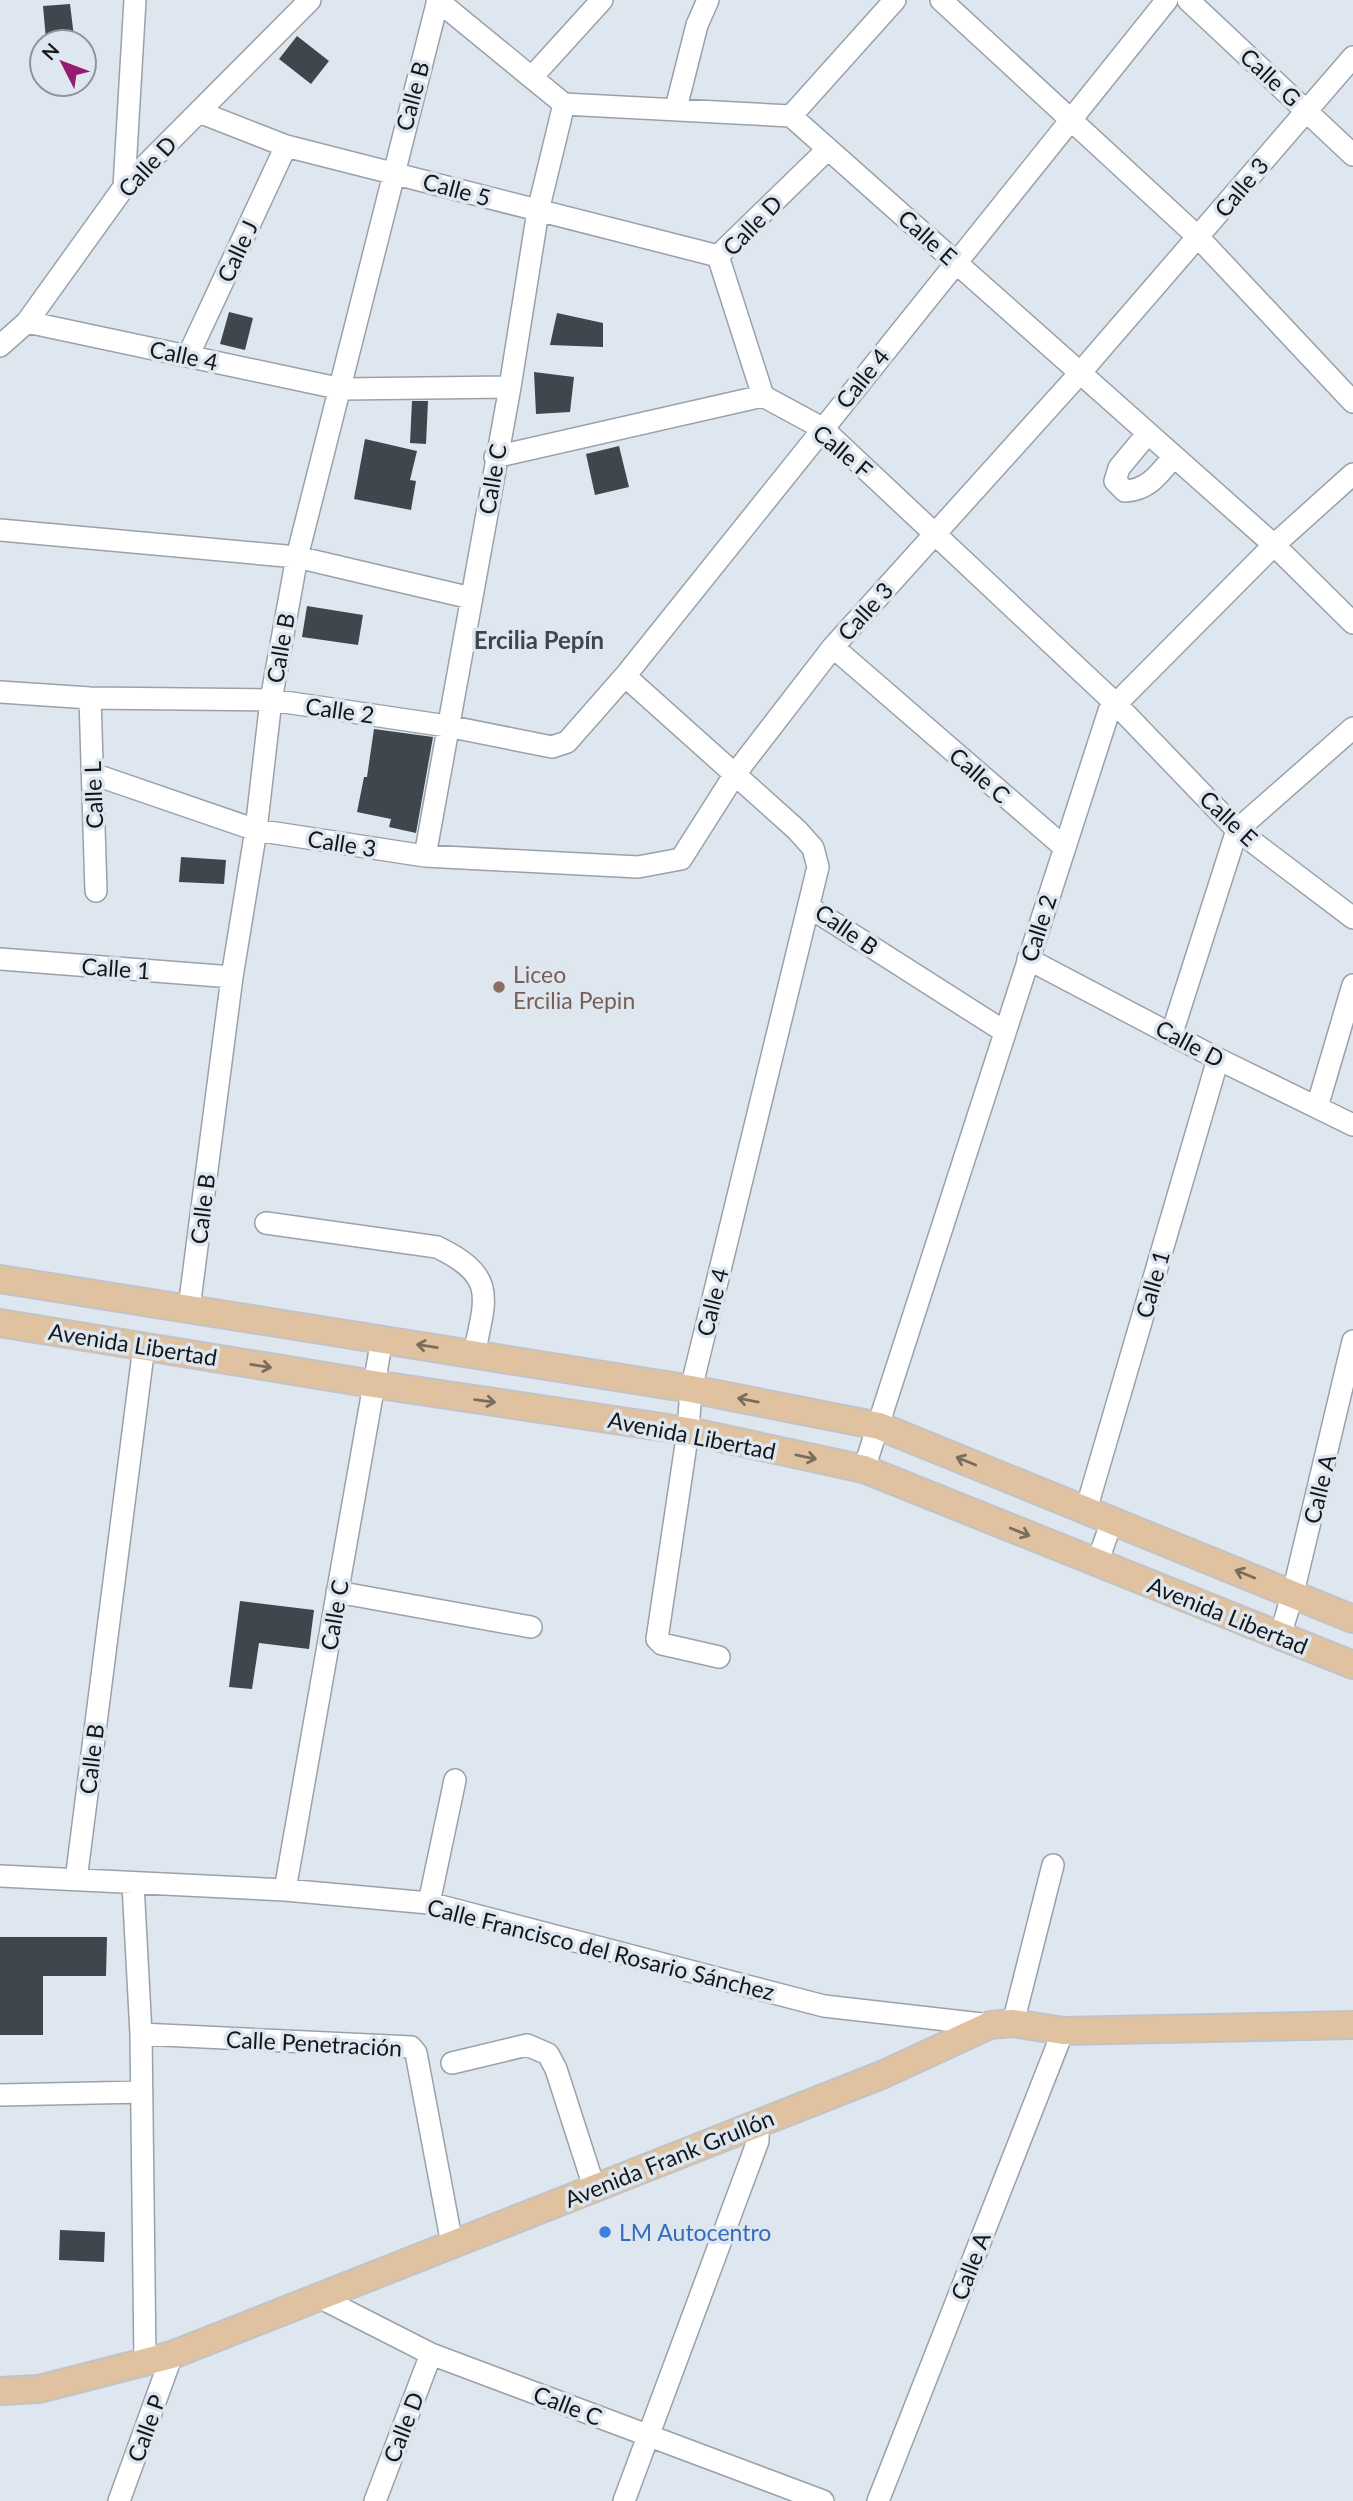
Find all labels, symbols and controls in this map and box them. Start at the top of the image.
north arrow [28,28,98,98]
text: N [37,38,63,64]
street label: Calle G [1235,42,1307,112]
street label: Calle B [389,58,435,134]
street label: Calle D [112,130,182,202]
street label: Calle 3 [1208,152,1274,222]
street label: Calle 5 [420,167,494,211]
street label: Calle D [717,189,787,261]
street label: Calle E [893,204,963,270]
street label: Calle J [211,216,263,286]
street label: Calle 4 [147,334,221,376]
street label: Calle 4 [829,342,895,414]
street label: Calle F [808,418,878,484]
street label: Calle C [472,442,512,516]
street label: Calle 3 [832,576,898,646]
street label: Calle B [260,611,300,685]
district label: Ercilia Pepín [474,625,604,654]
street label: Calle 2 [304,691,376,729]
street label: Calle C [944,741,1016,809]
street label: Calle L [78,761,108,829]
street label: Calle E [1194,784,1264,852]
street label: Calle 3 [306,824,378,862]
street label: Calle 2 [1014,891,1062,965]
street label: Calle B [810,897,884,961]
street label: Calle 1 [81,952,151,984]
place label: Liceo Ercilia Pepin [513,960,635,1014]
marker: Liceo Ercilia Pepin [491,979,507,995]
street label: Calle D [1151,1013,1229,1073]
street label: Calle B [184,1172,220,1246]
street label: Calle 1 [1129,1247,1175,1321]
street label: Calle 4 [690,1265,734,1339]
street label: Avenida Libertad [47,1317,219,1371]
one-way arrow [416,1339,439,1352]
one-way arrow [249,1360,272,1373]
one-way arrow [737,1393,760,1407]
one-way arrow [474,1395,496,1408]
street label: Avenida Libertad [606,1405,778,1465]
one-way arrow [794,1450,817,1464]
street label: Calle A [1297,1451,1341,1527]
one-way arrow [955,1454,977,1467]
one-way arrow [1009,1526,1030,1539]
one-way arrow [1234,1566,1256,1579]
street label: Avenida Libertad [1144,1570,1312,1660]
street label: Calle C [314,1578,354,1652]
street label: Calle B [73,1722,109,1796]
street label: Calle Francisco del Rosario Sánchez [425,1892,777,2006]
street label: Calle Penetración [225,2024,403,2062]
street label: Avenida Frank Grullón [560,2103,778,2213]
place label: LM Autocentro [619,2218,771,2246]
marker: LM Autocentro [597,2224,613,2240]
street label: Calle A [944,2228,996,2304]
street label: Calle C [530,2379,606,2431]
street label: Calle D [377,2388,429,2466]
street label: Calle P [121,2390,171,2465]

